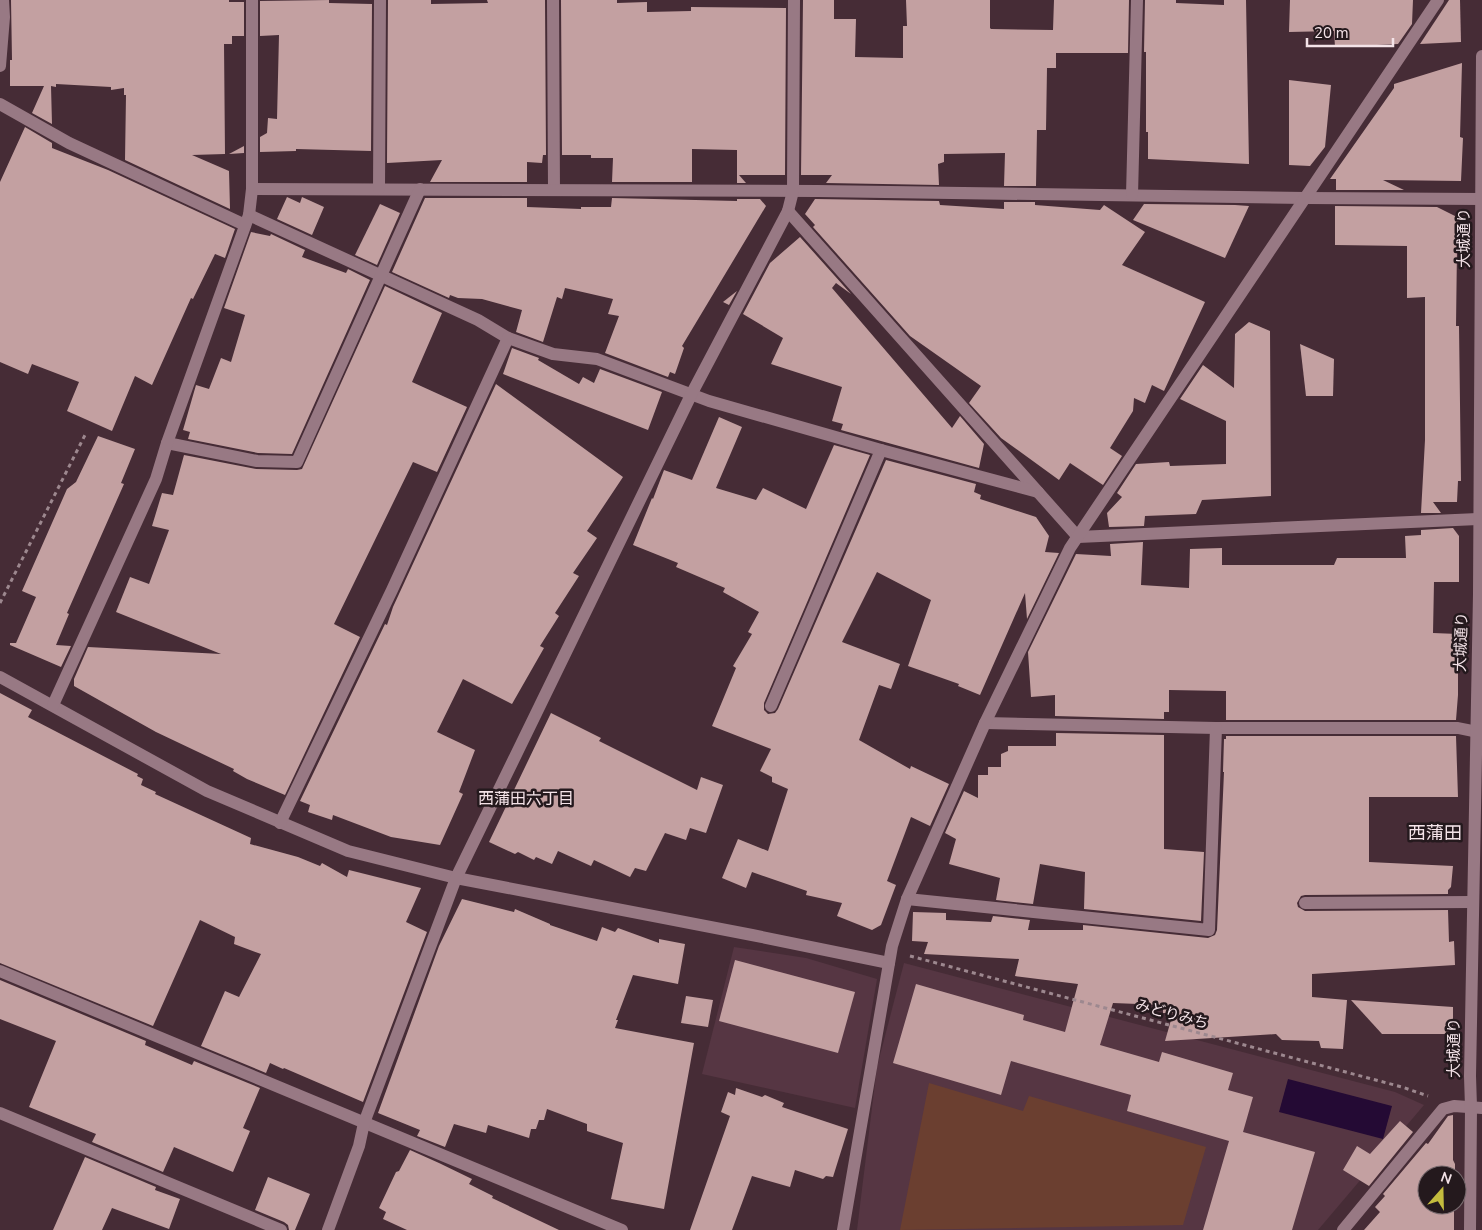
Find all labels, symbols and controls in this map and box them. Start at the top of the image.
scale bar [1307,15,1393,47]
text: 20 m [1314,23,1349,43]
street label: 大城通り [1454,208,1474,268]
street label: 大城通り [1450,612,1472,672]
district label: 西蒲田六丁目 [478,788,574,810]
district label: 西蒲田 [1408,821,1462,845]
street label: みどりみち [1133,995,1211,1033]
street label: 大城通り [1444,1018,1464,1078]
north arrow [1417,1165,1467,1215]
text: N [1438,1168,1454,1189]

